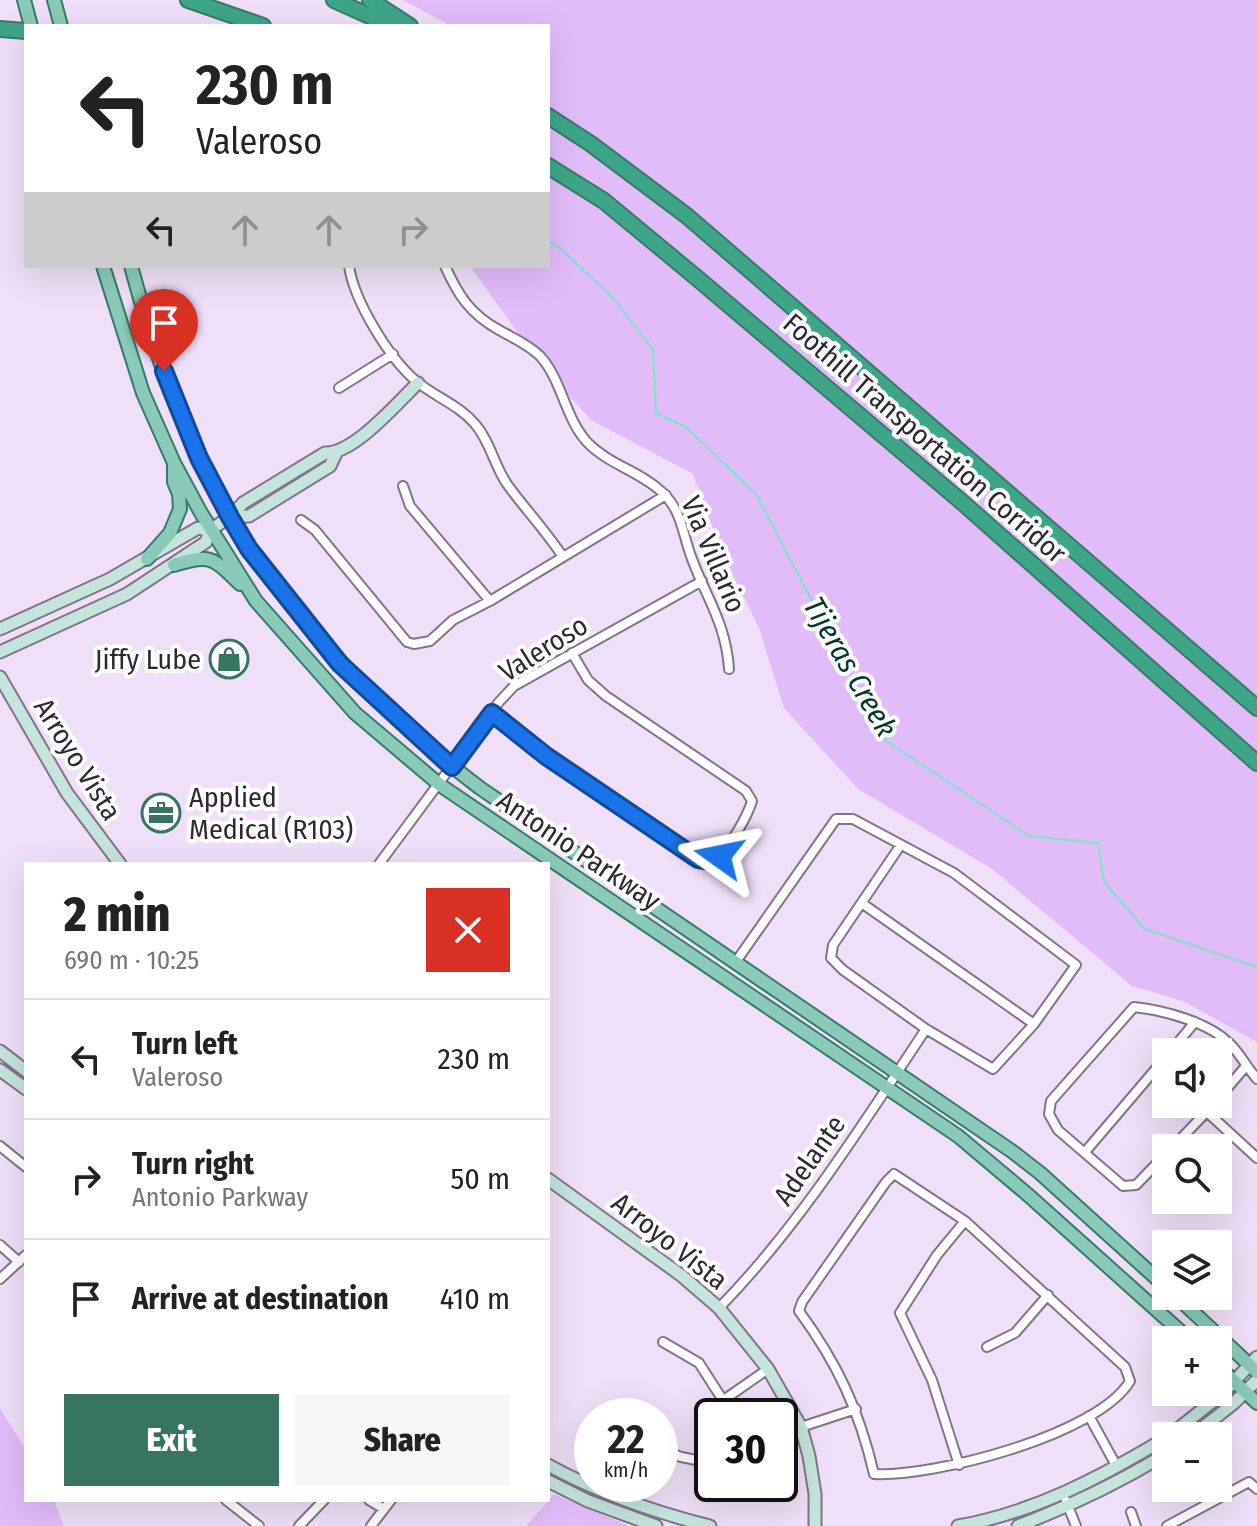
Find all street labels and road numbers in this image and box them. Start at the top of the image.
street label: Foothill Transportation Corridor [777,307,1073,570]
street label: Via Villario [674,491,753,617]
street label: Valeroso [493,608,594,688]
street label: Arroyo Vista [27,692,128,826]
street label: Antonio Parkway [491,784,667,917]
street label: Adelante [767,1109,852,1211]
street label: Arroyo Vista [605,1186,734,1297]

